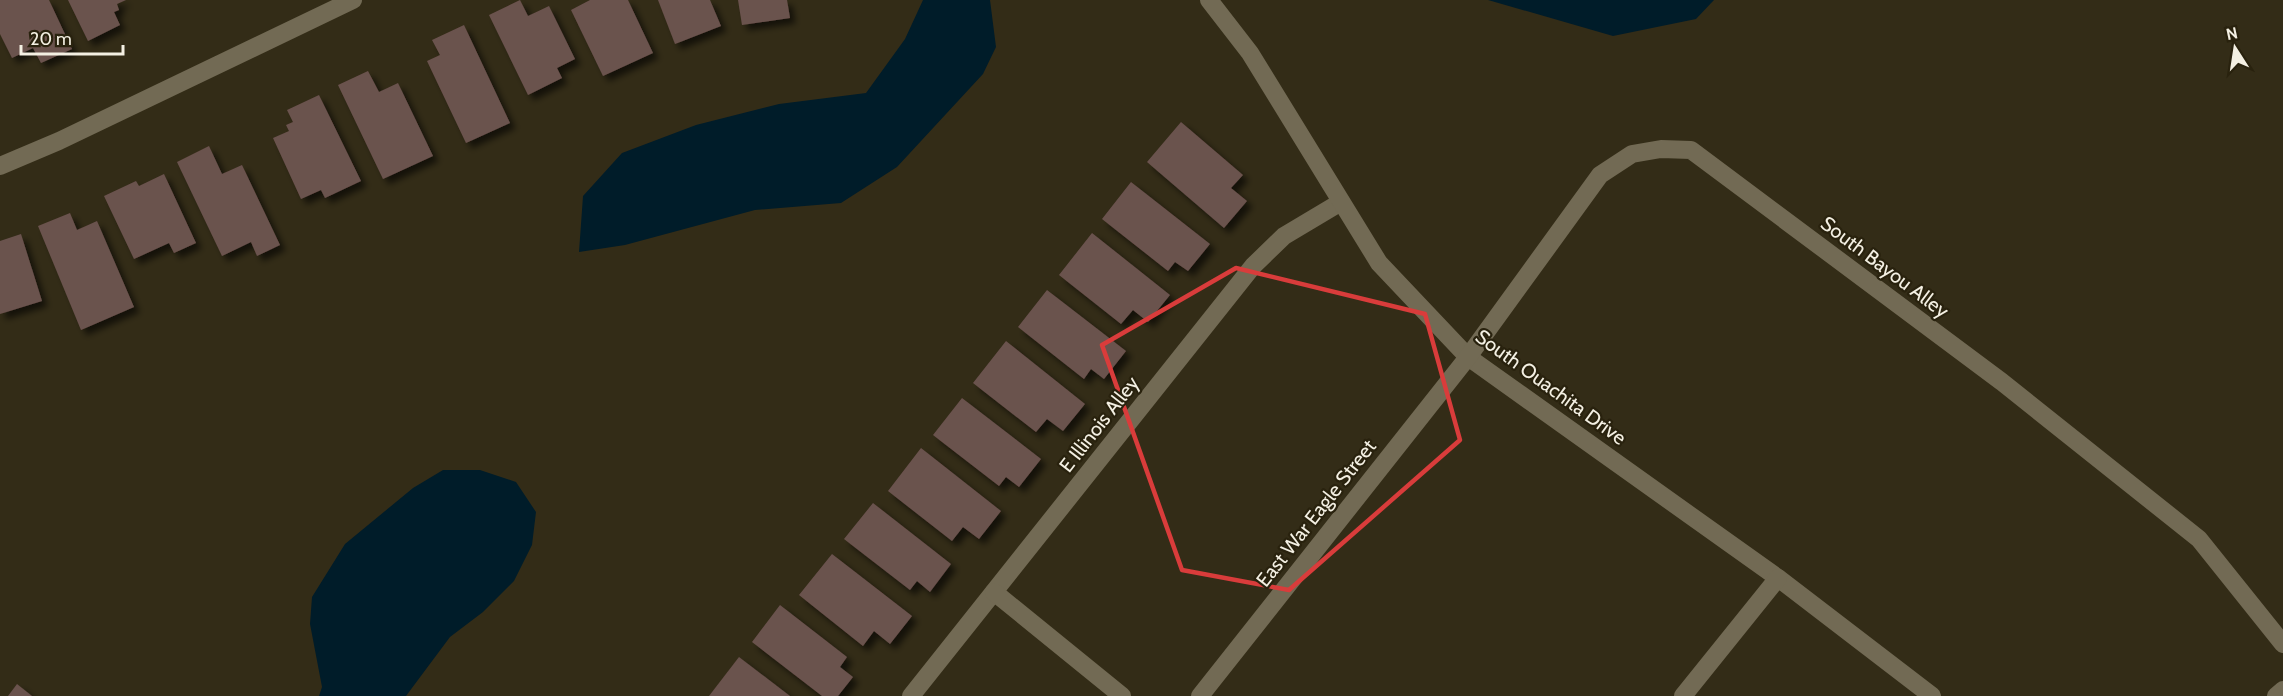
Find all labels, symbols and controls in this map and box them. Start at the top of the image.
scale bar [21,18,123,56]
north arrow [2205,18,2265,78]
text: N [2224,23,2239,44]
text: 20 m [30,28,72,50]
street label: South Bayou Alley [1816,211,1954,323]
street label: South Ouachita Drive [1471,324,1631,450]
street label: E Illinois Alley [1054,371,1144,477]
street label: East War Eagle Street [1251,434,1381,591]

